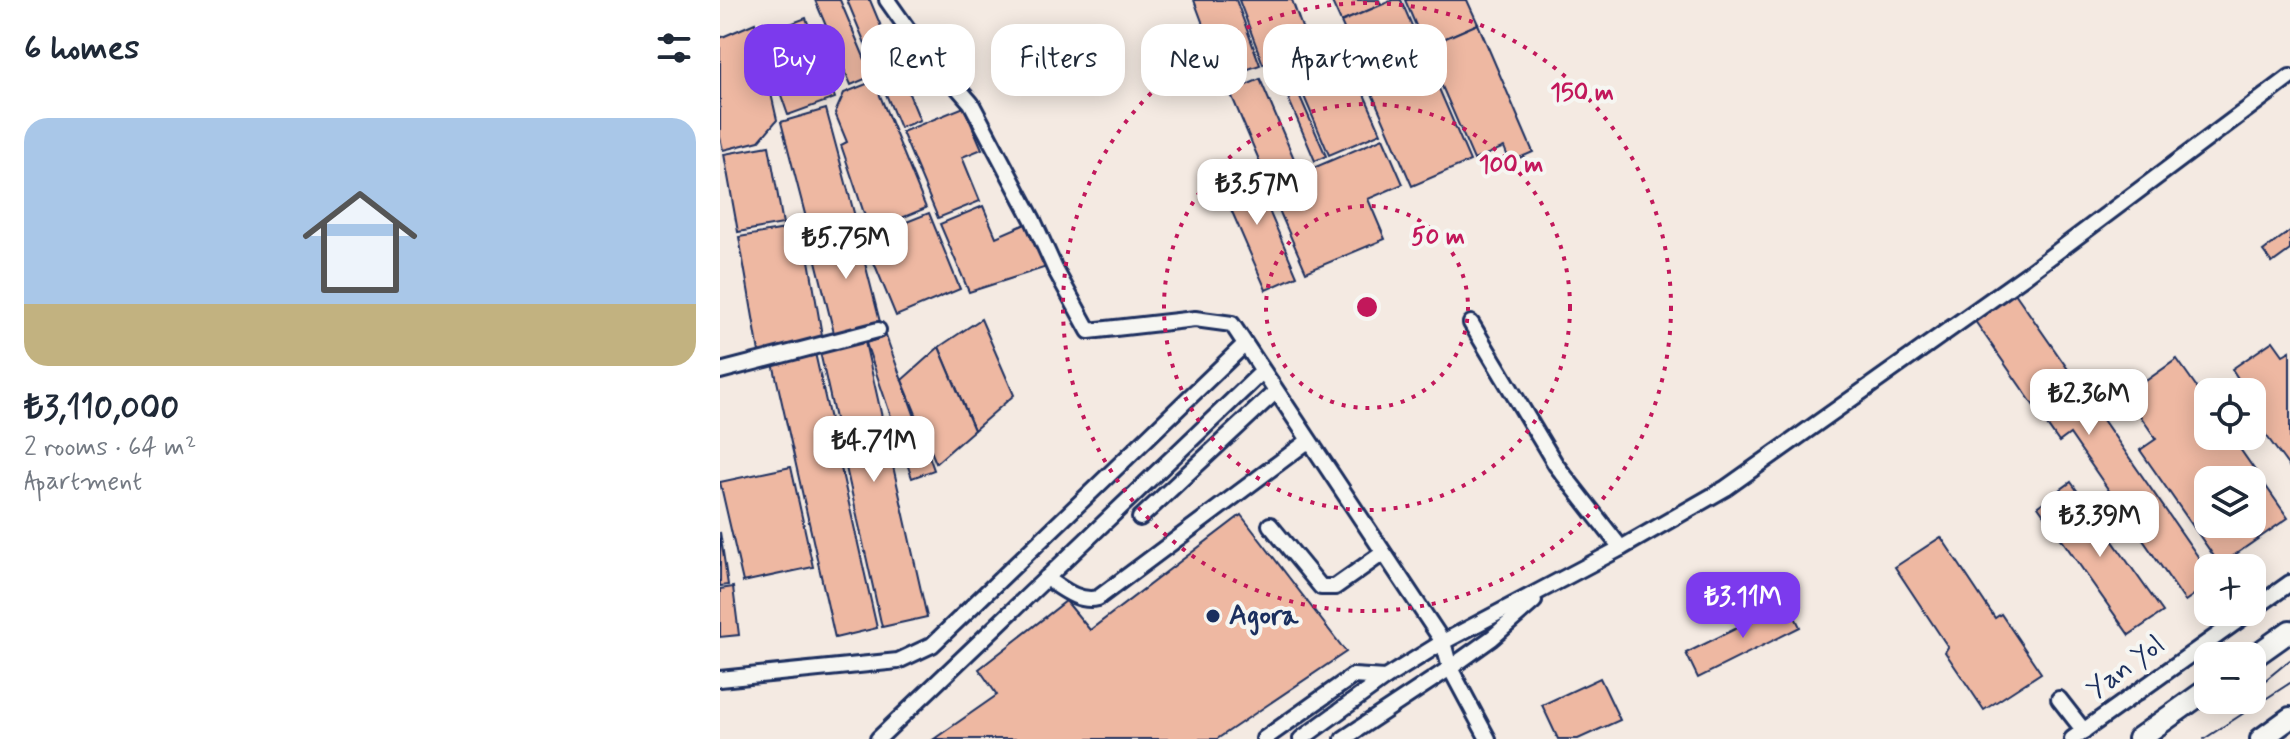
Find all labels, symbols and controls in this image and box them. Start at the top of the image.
chip: Buy [744,24,845,96]
chip: Rent [861,24,975,96]
chip: Filters [991,24,1125,96]
chip: New [1141,24,1247,96]
chip: Apartment [1263,24,1447,96]
text: 6 homes [24,26,139,71]
icon: filters [652,26,696,70]
text: 150 m [1550,78,1614,109]
text: 100 m [1479,150,1543,181]
pin: ₺3.57M [1192,159,1322,227]
text: ₺3.57M [1215,168,1299,202]
icon: home [288,170,432,314]
pin: ₺5.75M [781,213,911,281]
text: ₺5.75M [802,222,890,256]
text: 50 m [1411,222,1465,253]
centre of rings [1353,293,1381,321]
pin: ₺2.36M [2024,369,2154,437]
text: ₺2.36M [2048,378,2130,412]
map controls [2194,378,2266,714]
button: locate [2194,378,2266,450]
text: ₺3,110,000 [24,386,179,431]
pin: ₺4.71M [809,416,939,484]
text: ₺4.71M [831,425,917,459]
text: 2 rooms · 64 m² [24,431,196,465]
text: Apartment [24,465,142,499]
button: layers [2194,466,2266,538]
pin: ₺3.39M [2035,491,2165,559]
text: ₺3.39M [2059,500,2141,534]
button: + [2194,554,2266,626]
pin: ₺3.11M [1678,572,1808,640]
text: ₺3.11M [1704,581,1782,615]
place label: Agora [1229,598,1300,636]
marker: Agora [1204,607,1222,625]
street label: Yan Yol [2080,627,2172,709]
button: − [2194,642,2266,714]

